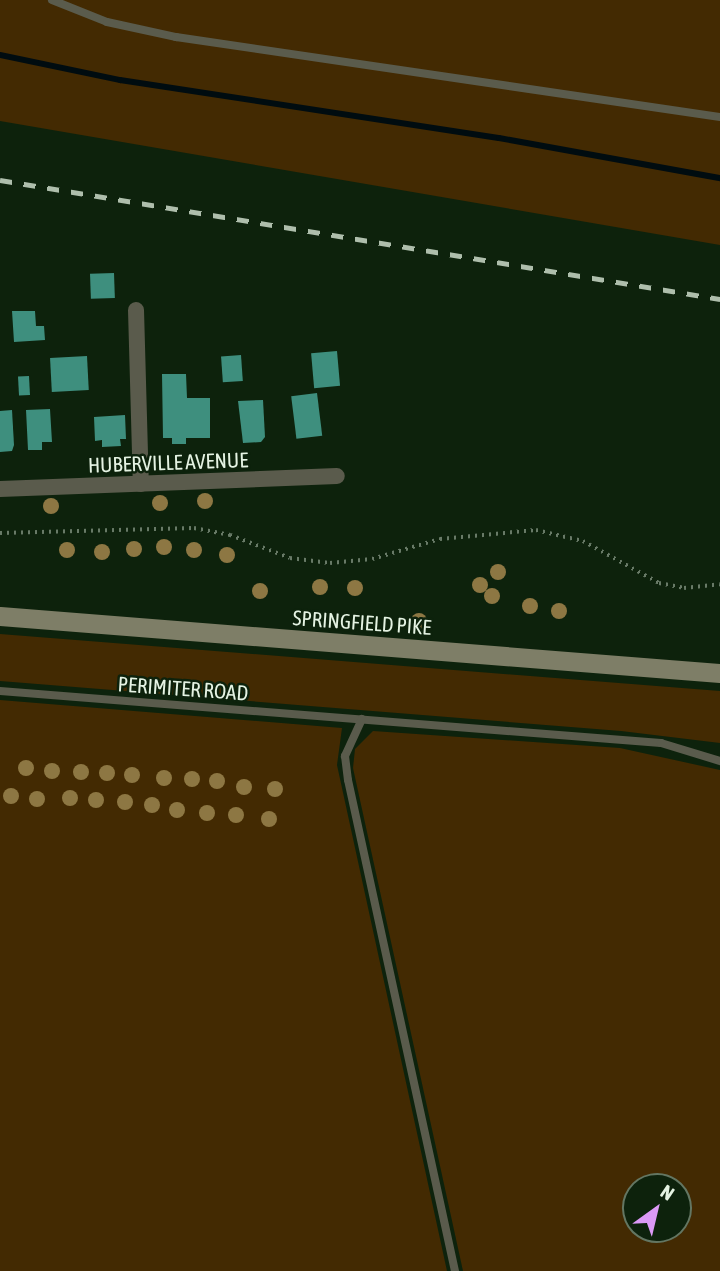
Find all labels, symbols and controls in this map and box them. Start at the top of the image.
street label: HUBERVILLE AVENUE [87,447,249,477]
street label: SPRINGFIELD PIKE [292,605,432,639]
street label: PERIMITER ROAD [117,671,249,705]
north arrow [622,1173,692,1243]
text: N [657,1180,678,1205]

